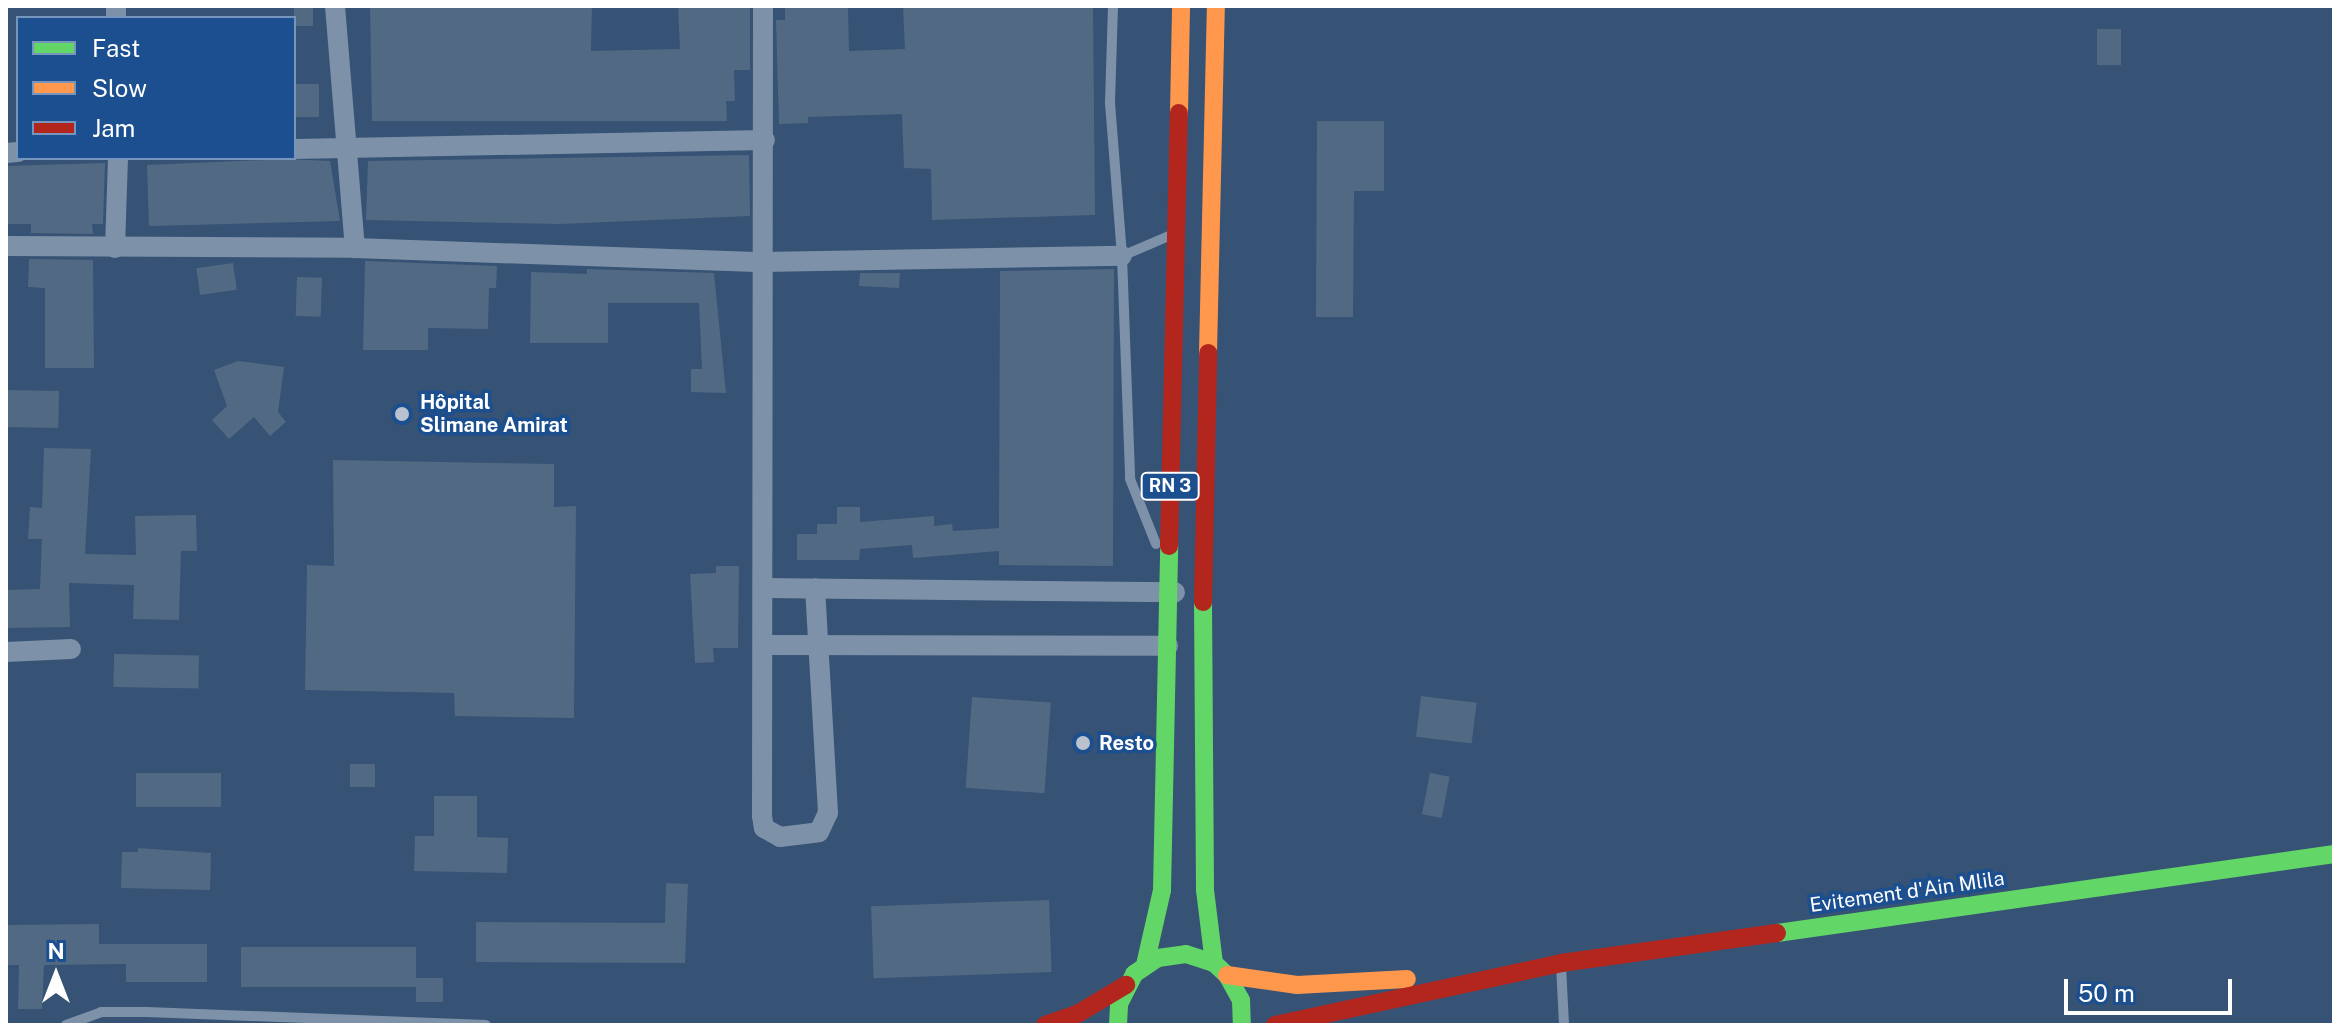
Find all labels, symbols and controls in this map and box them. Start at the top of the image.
legend [16,16,296,160]
text: Fast [92,34,140,62]
text: Slow [92,74,147,102]
text: Jam [92,114,135,142]
place label: Hôpital Slimane Amirat [420,390,568,437]
marker: Hôpital Slimane Amirat [391,403,413,425]
road number: RN 3 [1140,472,1200,500]
place label: Resto [1099,731,1154,755]
marker: Resto [1074,734,1092,752]
street label: Evitement d'Ain Mlila [1808,866,2006,918]
north arrow [16,935,96,1015]
text: N [47,938,65,964]
scale bar [2068,963,2236,1013]
text: 50 m [2078,979,2135,1007]

